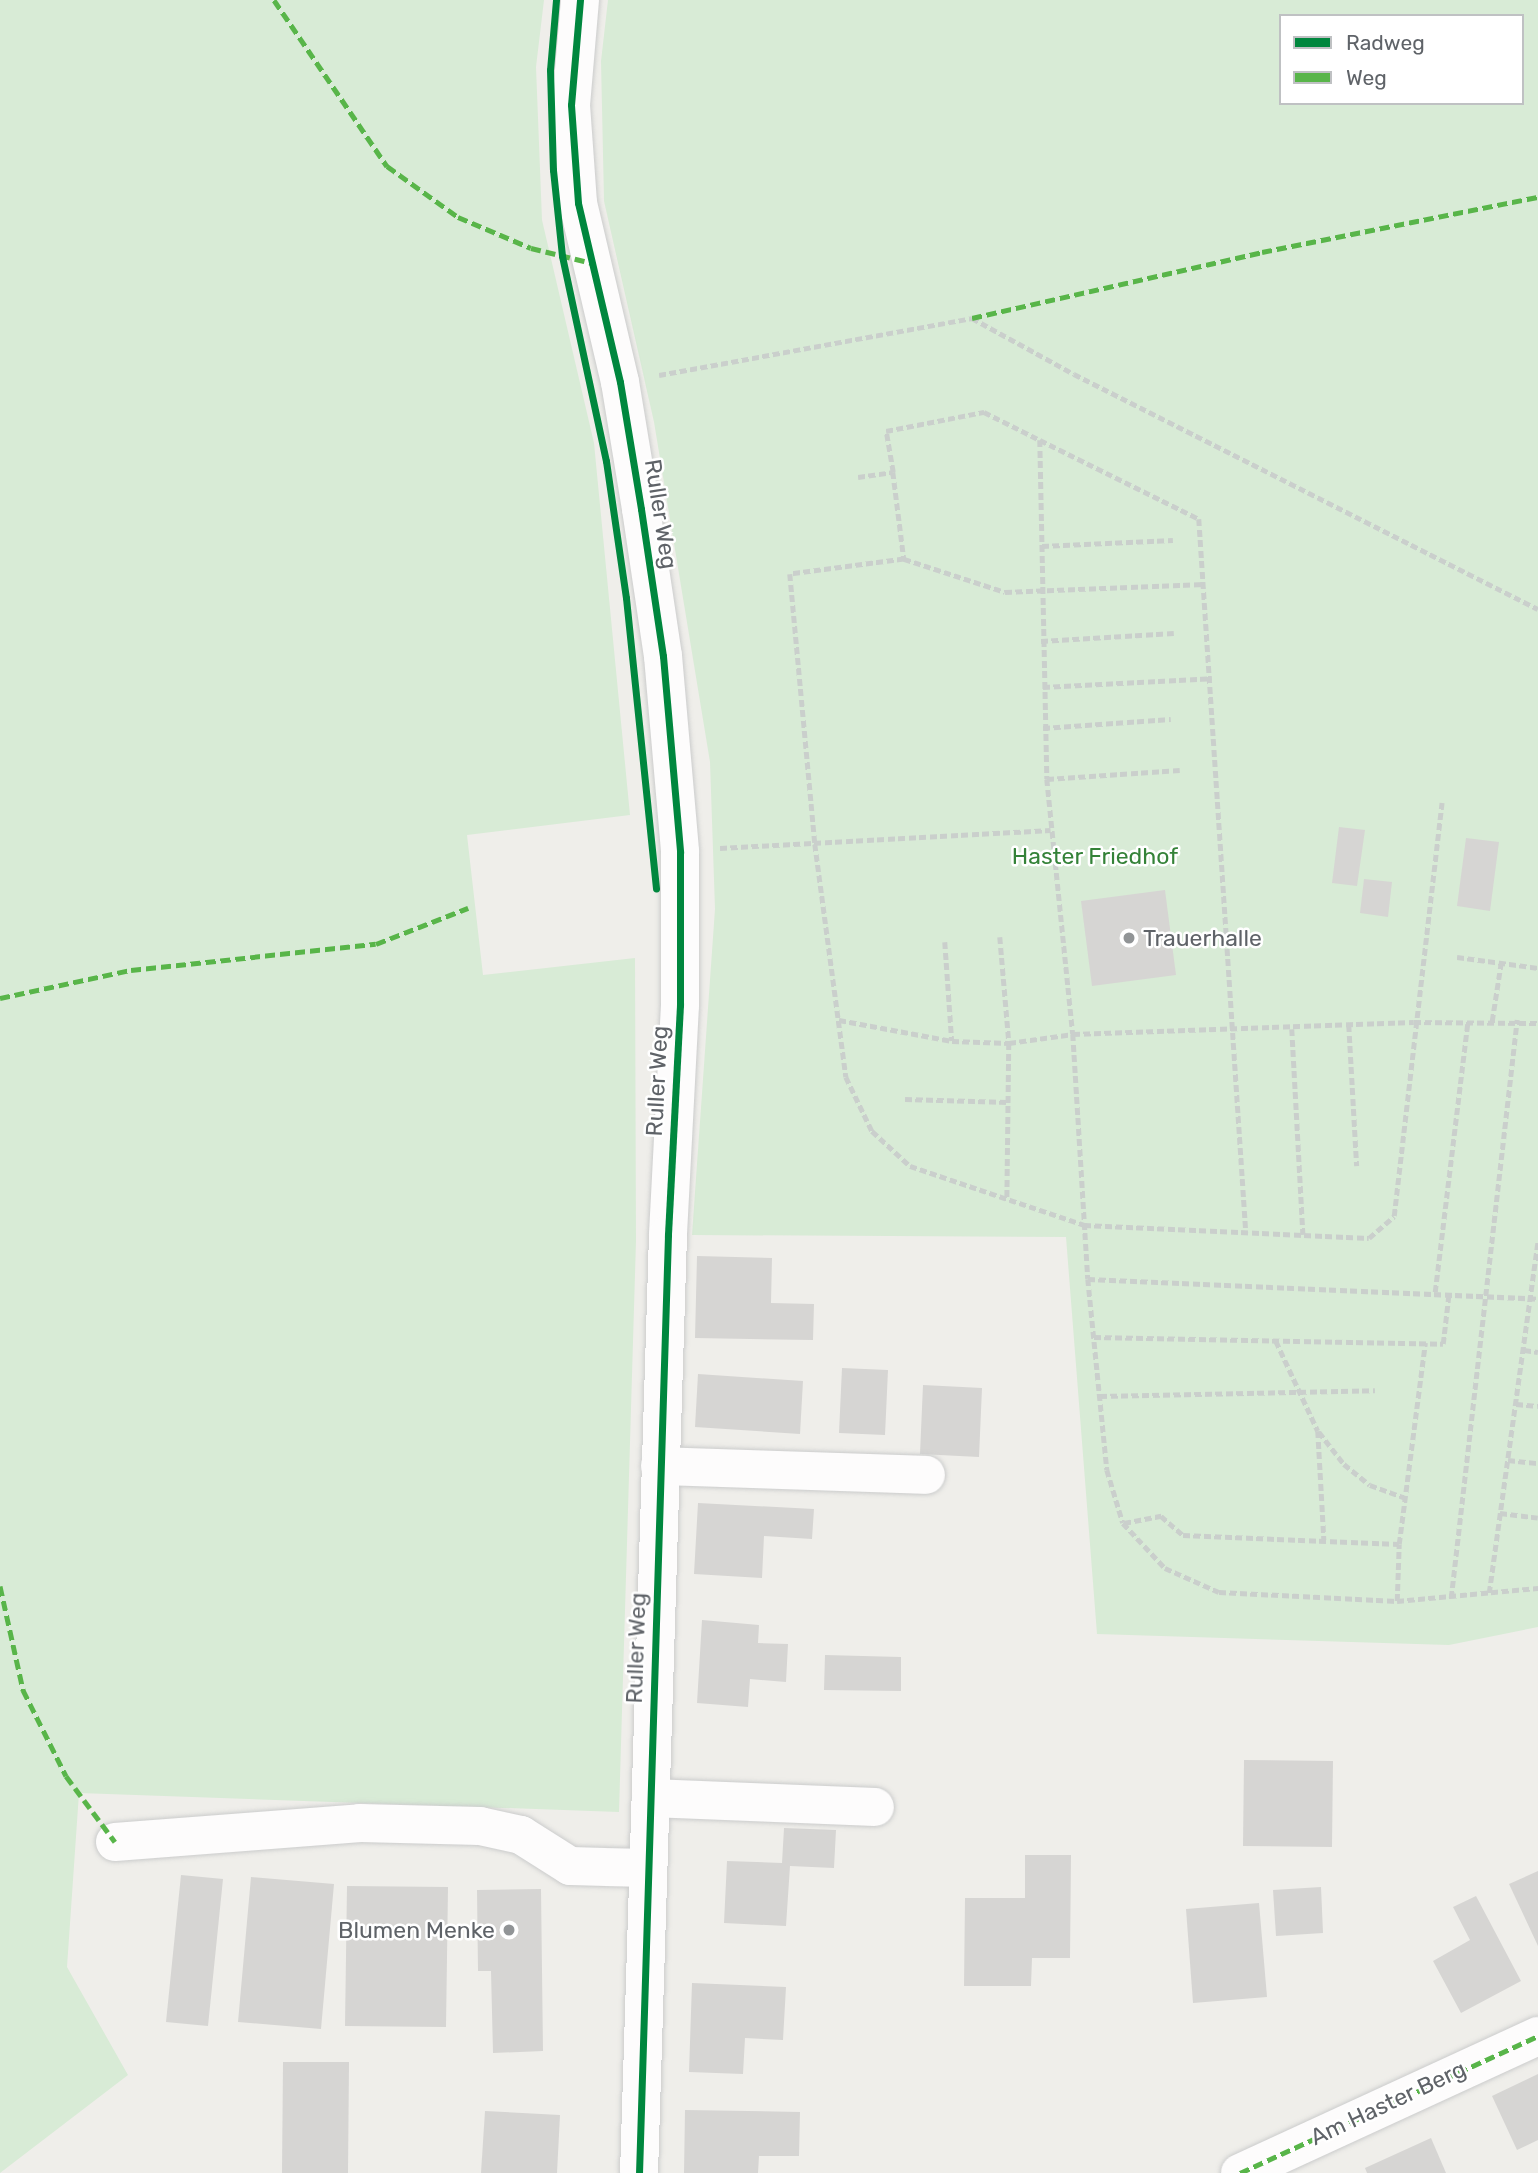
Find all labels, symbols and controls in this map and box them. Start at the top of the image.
legend [1279,14,1524,105]
text: Radweg [1346,30,1425,55]
text: Weg [1346,65,1387,90]
street label: Ruller Weg [639,457,683,571]
park label: Haster Friedhof [1012,842,1178,870]
place label: Trauerhalle [1143,924,1262,952]
marker: Trauerhalle [1121,930,1137,946]
street label: Ruller Weg [640,1024,674,1138]
street label: Ruller Weg [620,1592,652,1704]
place label: Blumen Menke [338,1916,495,1944]
marker: Blumen Menke [501,1922,517,1938]
street label: Am Haster Berg [1306,2055,1470,2151]

